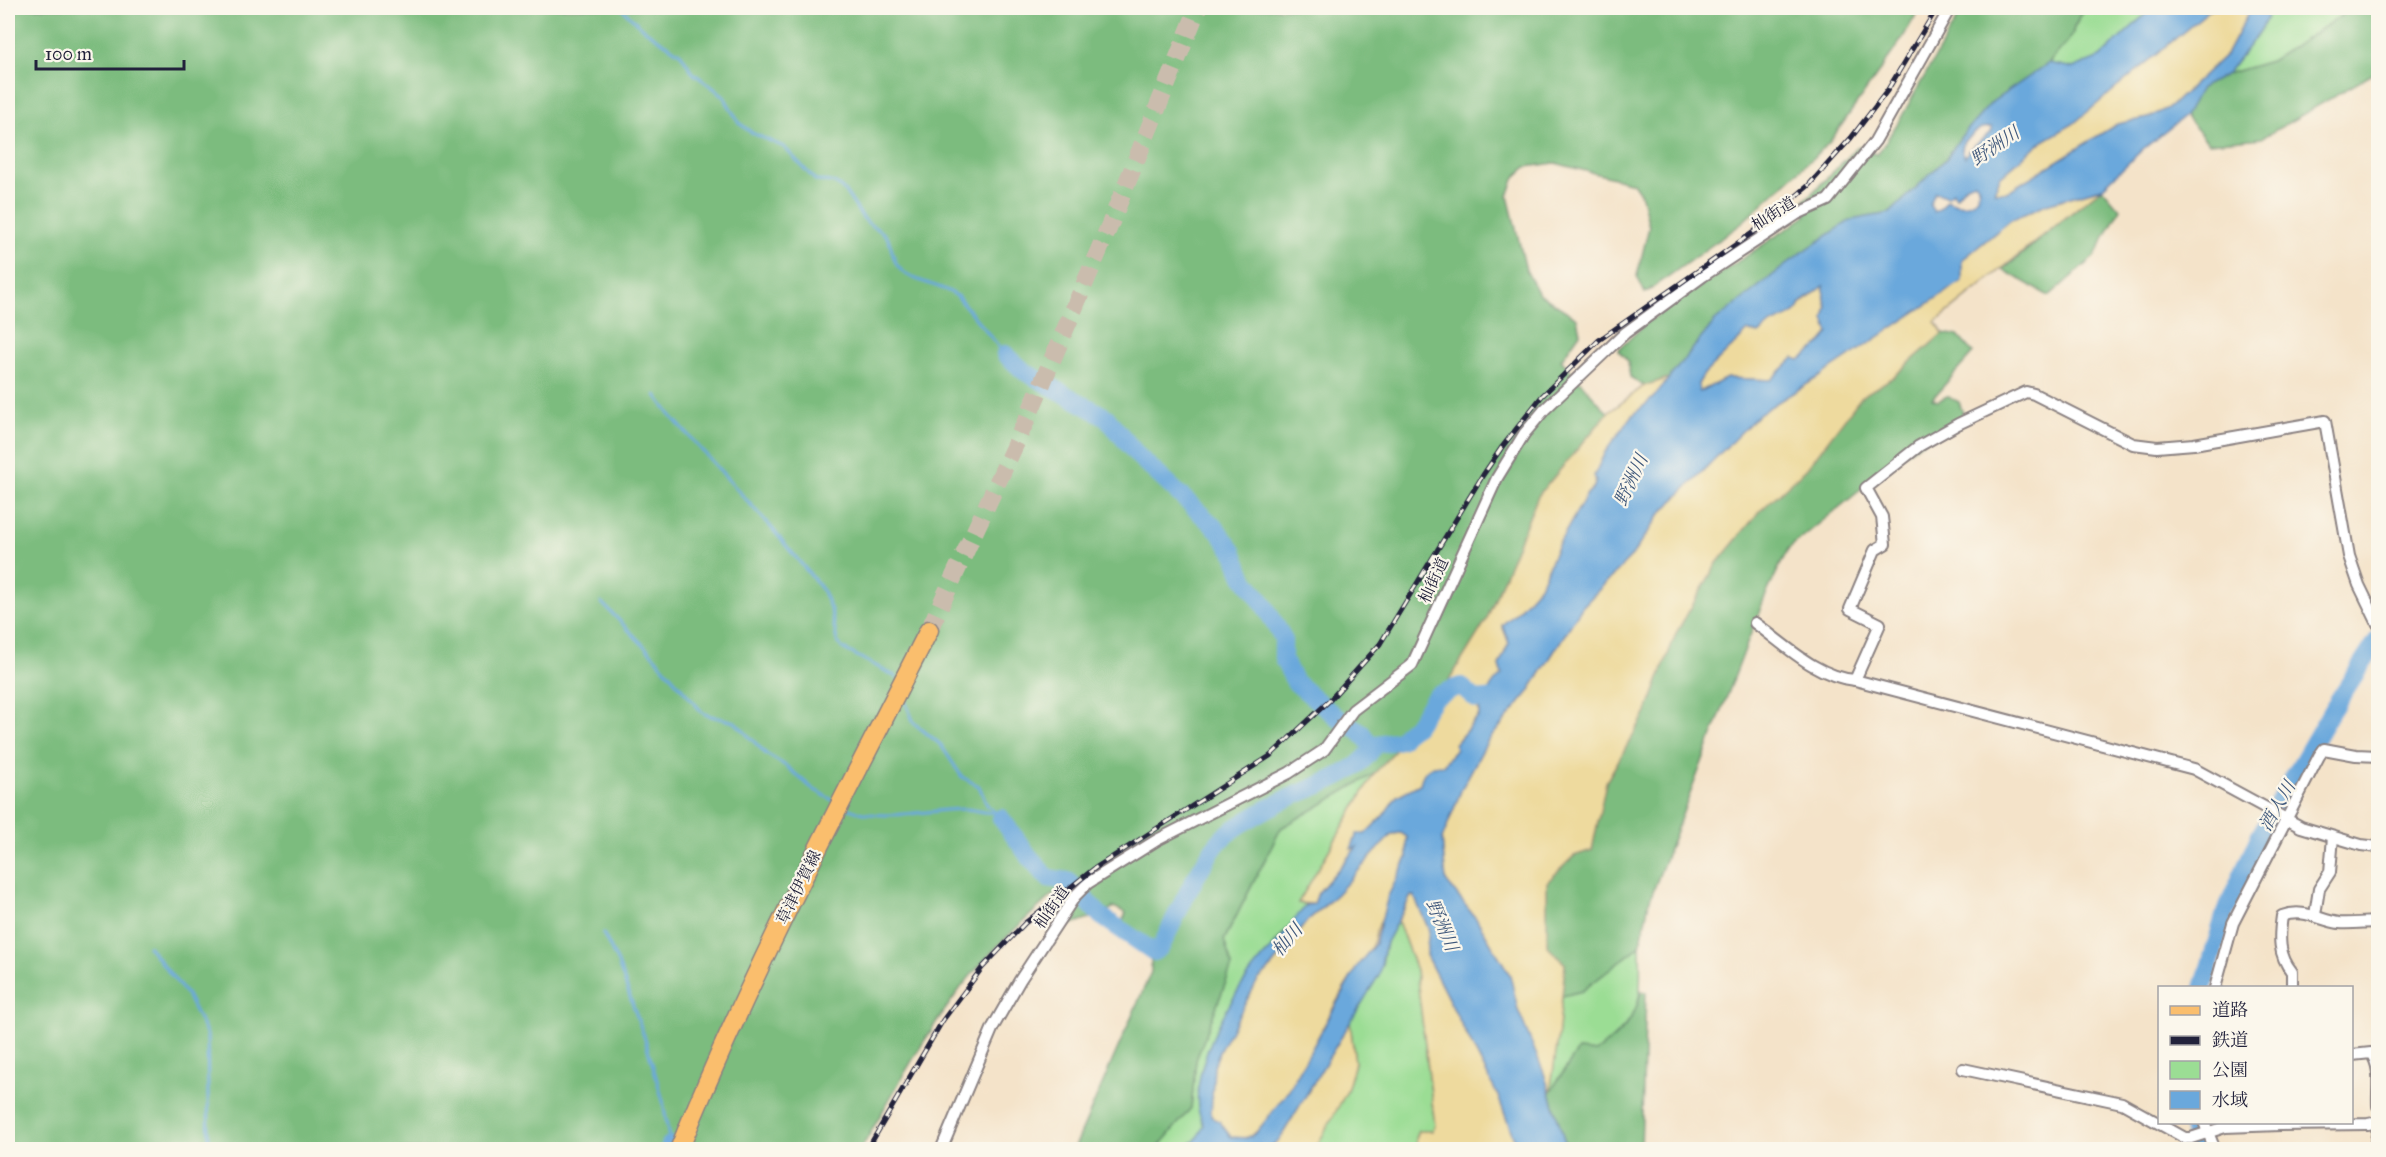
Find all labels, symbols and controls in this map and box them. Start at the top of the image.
scale bar [36,33,184,71]
text: 100 m [45,43,92,65]
water label: 野洲川 [1966,121,2025,170]
street label: 杣街道 [1748,193,1799,234]
water label: 野洲川 [1610,449,1653,509]
street label: 杣街道 [1415,554,1452,606]
water label: 酒人川 [2254,775,2301,835]
street label: 草津伊賀線 [772,847,825,927]
street label: 杣街道 [1030,882,1073,932]
water label: 野洲川 [1421,896,1463,956]
water label: 杣川 [1267,918,1308,961]
legend [2158,986,2353,1124]
text: 道路 [2212,999,2248,1021]
text: 鉄道 [2212,1029,2248,1051]
text: 公園 [2212,1059,2248,1081]
text: 水域 [2212,1089,2248,1111]

